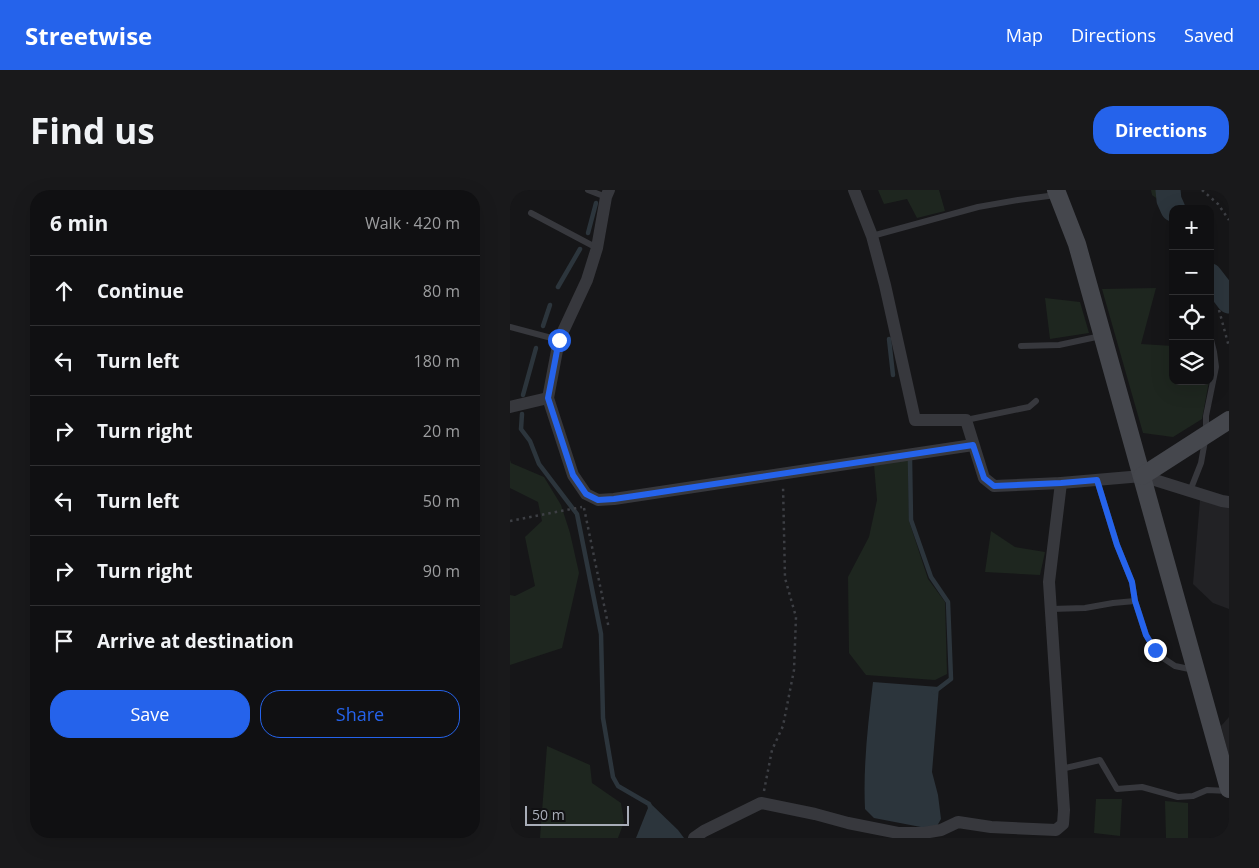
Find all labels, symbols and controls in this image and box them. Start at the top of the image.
text: Streetwise [25,19,152,52]
text: Map [1006,23,1043,47]
text: Directions [1071,23,1156,47]
text: Saved [1184,23,1234,47]
button: Directions [1093,106,1229,154]
text: Find us [30,107,155,154]
map controls [1169,205,1214,385]
button: + [1169,205,1214,250]
text: 6 min [50,209,108,237]
text: Walk · 420 m [365,212,460,234]
button: − [1169,250,1214,295]
icon: ahead [50,277,78,305]
text: Continue [97,278,184,304]
text: 80 m [423,280,460,302]
button: locate [1169,295,1214,340]
route start [548,329,571,352]
button: layers [1169,340,1214,385]
icon: left [50,347,78,375]
text: Turn left [97,348,179,374]
text: 180 m [414,350,460,372]
icon: right [50,417,78,445]
text: Turn right [97,418,192,444]
text: 20 m [423,420,460,442]
icon: left [50,487,78,515]
text: Turn left [97,488,179,514]
text: 50 m [423,490,460,512]
icon: right [50,557,78,585]
text: Turn right [97,558,192,584]
text: 90 m [423,560,460,582]
icon: arrive [50,627,78,655]
text: Arrive at destination [97,628,294,654]
route end [1144,639,1167,662]
button: Save [50,690,250,738]
button: Share [260,690,460,738]
scale bar [525,803,629,826]
text: 50 m [532,805,565,824]

